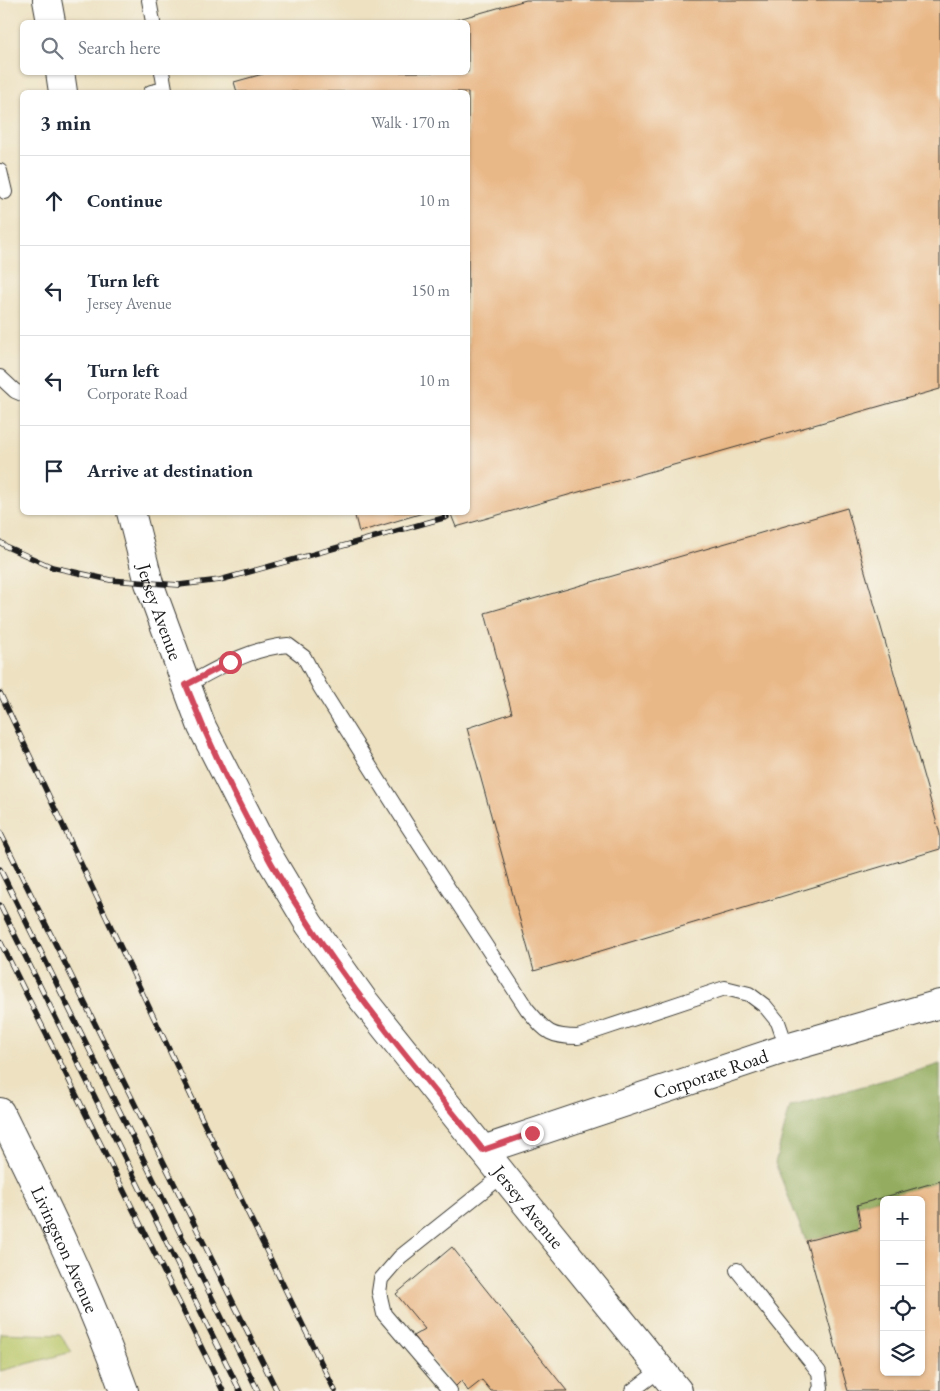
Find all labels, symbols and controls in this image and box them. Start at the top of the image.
search box [20,20,470,75]
icon: search [38,34,66,62]
text: Search here [78,35,160,60]
text: 3 min [40,109,91,136]
text: Walk · 170 m [371,112,450,133]
icon: ahead [40,187,68,215]
text: Continue [87,188,162,213]
text: 10 m [419,190,450,211]
text: Turn left [87,268,159,293]
icon: left [40,277,68,305]
text: 150 m [411,280,450,301]
text: Jersey Avenue [87,293,172,314]
text: Turn left [87,358,159,383]
icon: left [40,367,68,395]
text: 10 m [419,370,450,391]
text: Corporate Road [87,383,188,404]
icon: arrive [40,457,68,485]
text: Arrive at destination [87,458,253,483]
street label: Jersey Avenue [132,559,189,663]
route start [219,651,242,674]
street label: Corporate Road [650,1043,772,1105]
route end [521,1122,544,1145]
street label: Jersey Avenue [486,1158,570,1254]
street label: Livingston Avenue [25,1182,105,1317]
map controls [880,1196,925,1376]
button: + [880,1196,925,1241]
button: − [880,1241,925,1286]
button: locate [880,1286,925,1331]
button: layers [880,1331,925,1376]

